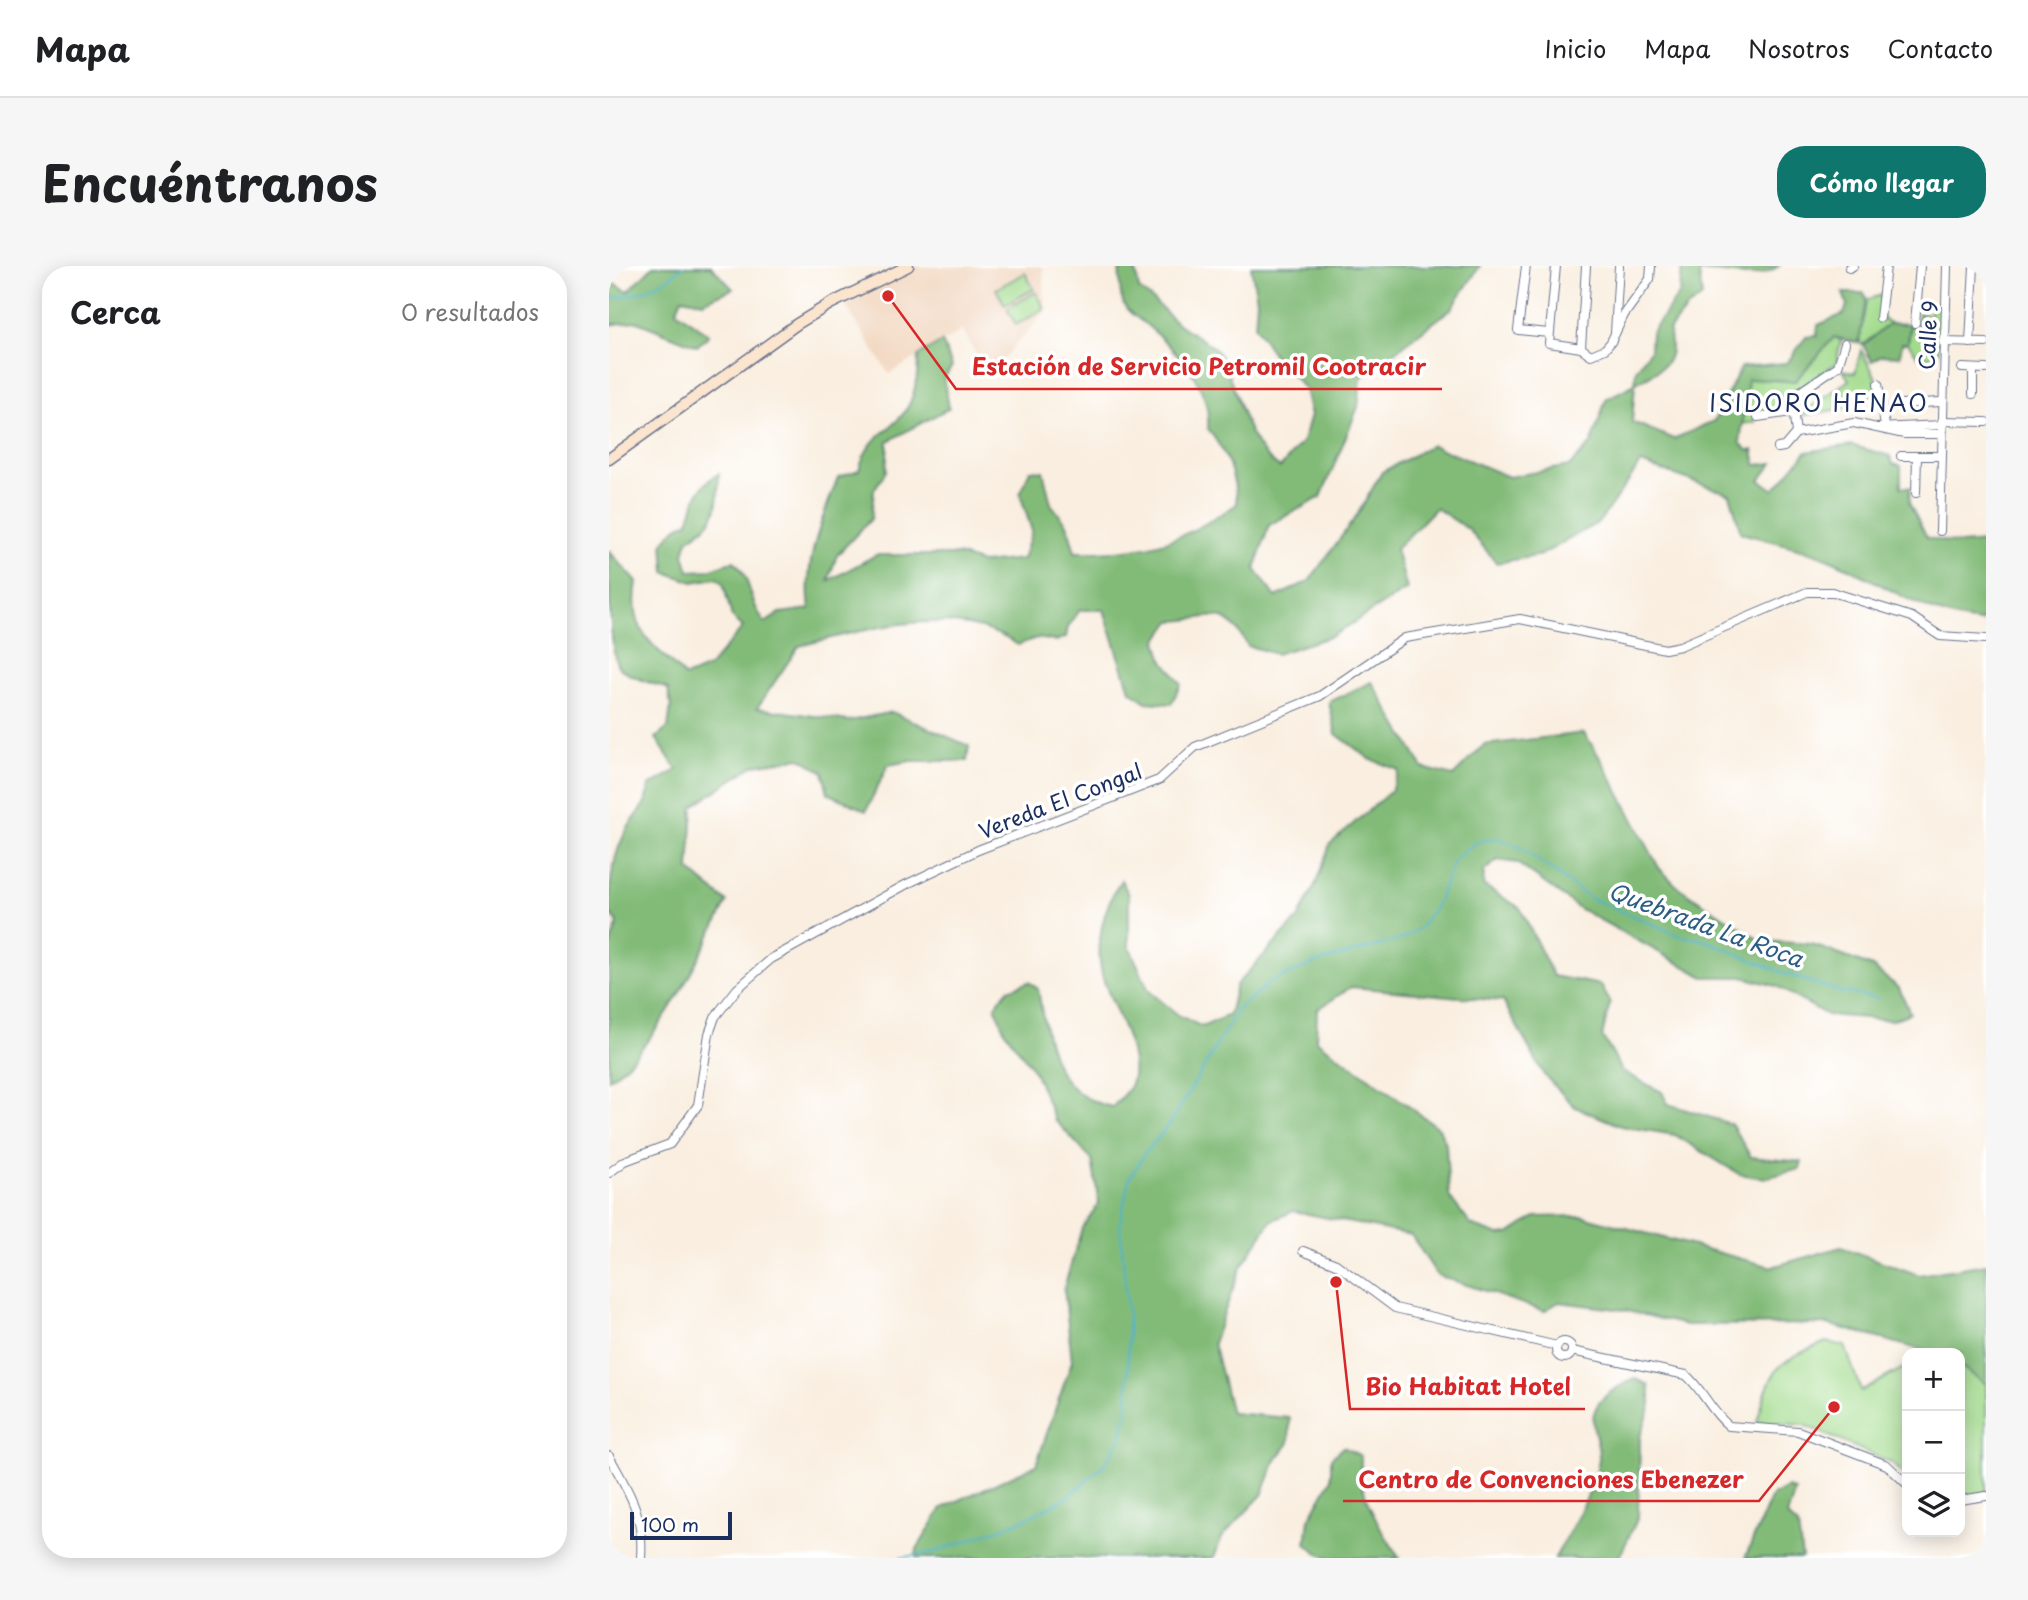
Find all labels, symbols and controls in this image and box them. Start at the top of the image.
text: Mapa [35,23,130,73]
text: Inicio [1545,30,1606,66]
text: Mapa [1644,30,1710,66]
text: Nosotros [1748,30,1850,66]
text: Contacto [1888,30,1993,66]
text: Encuéntranos [42,145,378,219]
button: Cómo llegar [1777,146,1986,218]
text: Cerca [70,289,161,334]
text: 0 resultados [401,294,539,329]
street label: Calle 9 [1909,299,1945,371]
callout: Estación de Servicio Petromil Cootracir [956,345,1442,389]
text: Estación de Servicio Petromil Cootracir [972,348,1426,383]
district label: ISIDORO HENAO [1709,385,1929,420]
street label: Vereda El Congal [974,754,1146,846]
water label: Quebrada La Roca [1604,873,1809,976]
map controls [1902,1348,1965,1537]
button: + [1902,1348,1965,1411]
callout: Bio Habitat Hotel [1350,1365,1585,1409]
text: Bio Habitat Hotel [1365,1368,1571,1403]
button: − [1902,1411,1965,1474]
callout: Centro de Convenciones Ebenezer [1343,1457,1759,1501]
text: Centro de Convenciones Ebenezer [1358,1461,1744,1496]
button: layers [1902,1474,1965,1537]
scale bar [630,1509,731,1541]
text: 100 m [641,1510,699,1538]

